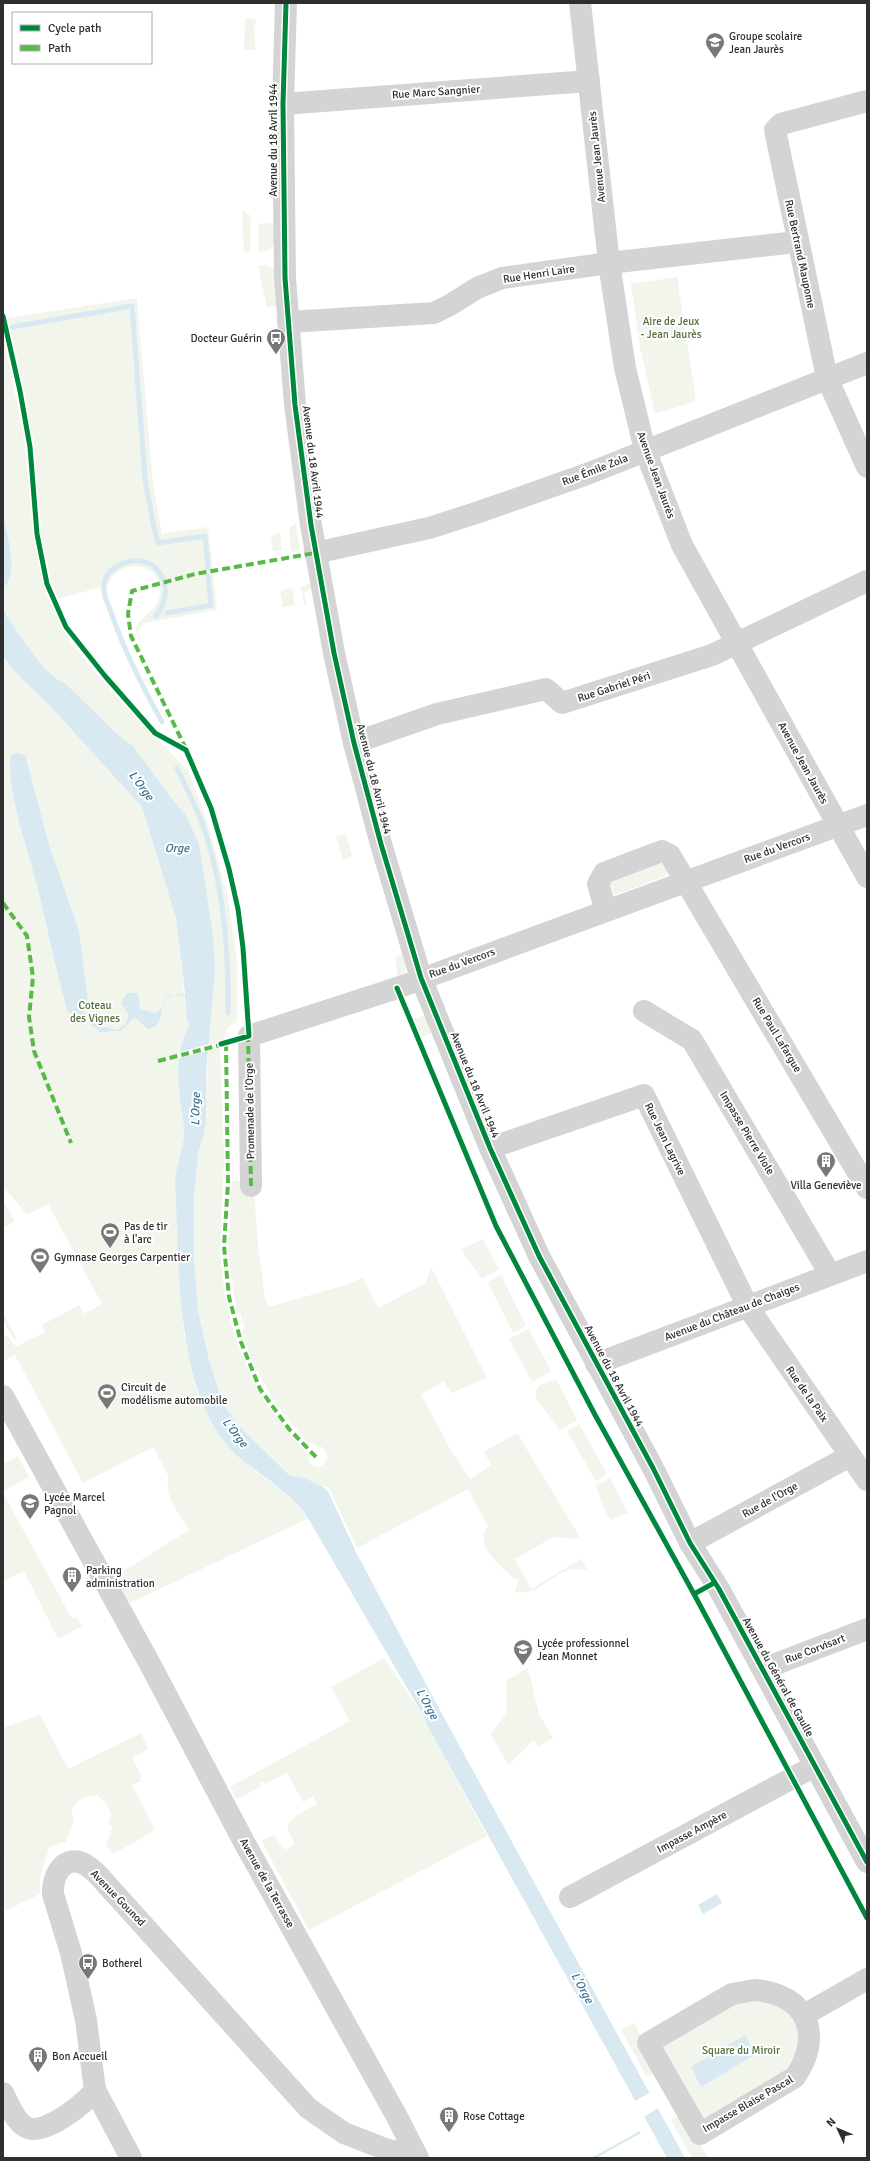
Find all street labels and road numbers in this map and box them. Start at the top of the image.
street label: Rue Marc Sangnier [392,82,480,102]
street label: Avenue du 18 Avril 1944 [267,83,280,197]
street label: Avenue Jean Jaurès [586,111,608,203]
street label: Rue Bertrand Maupome [782,199,818,309]
street label: Rue Henri Laire [502,262,576,286]
street label: Avenue du 18 Avril 1944 [300,405,326,519]
street label: Avenue Jean Jaurès [634,430,678,520]
street label: Rue Émile Zola [560,450,630,489]
street label: Rue Gabriel Péri [576,669,652,705]
street label: Avenue Jean Jaurès [775,720,831,806]
street label: Avenue du 18 Avril 1944 [354,722,394,836]
street label: Rue du Vercors [742,830,812,866]
street label: Rue du Vercors [427,945,497,981]
street label: Rue Paul Lafargue [749,995,805,1075]
street label: Avenue du 18 Avril 1944 [448,1030,502,1140]
street label: Promenade de l'Orge [243,1063,257,1159]
street label: Impasse Pierre Viole [717,1089,777,1177]
street label: Rue Jean Lagrive [642,1101,688,1177]
street label: Avenue du Château de Chaiges [663,1280,802,1344]
street label: Avenue du 18 Avril 1944 [582,1323,646,1429]
street label: Rue de la Paix [783,1364,831,1424]
street label: Rue de l'Orge [740,1479,800,1521]
street label: Avenue du Général de Gaulle [740,1615,816,1739]
street label: Rue Corvisart [783,1632,847,1666]
street label: Impasse Ampère [655,1808,729,1856]
street label: Avenue de la Terrasse [237,1836,297,1930]
street label: Avenue Gounod [88,1867,148,1929]
street label: Impasse Blaise Pascal [700,2073,796,2135]

